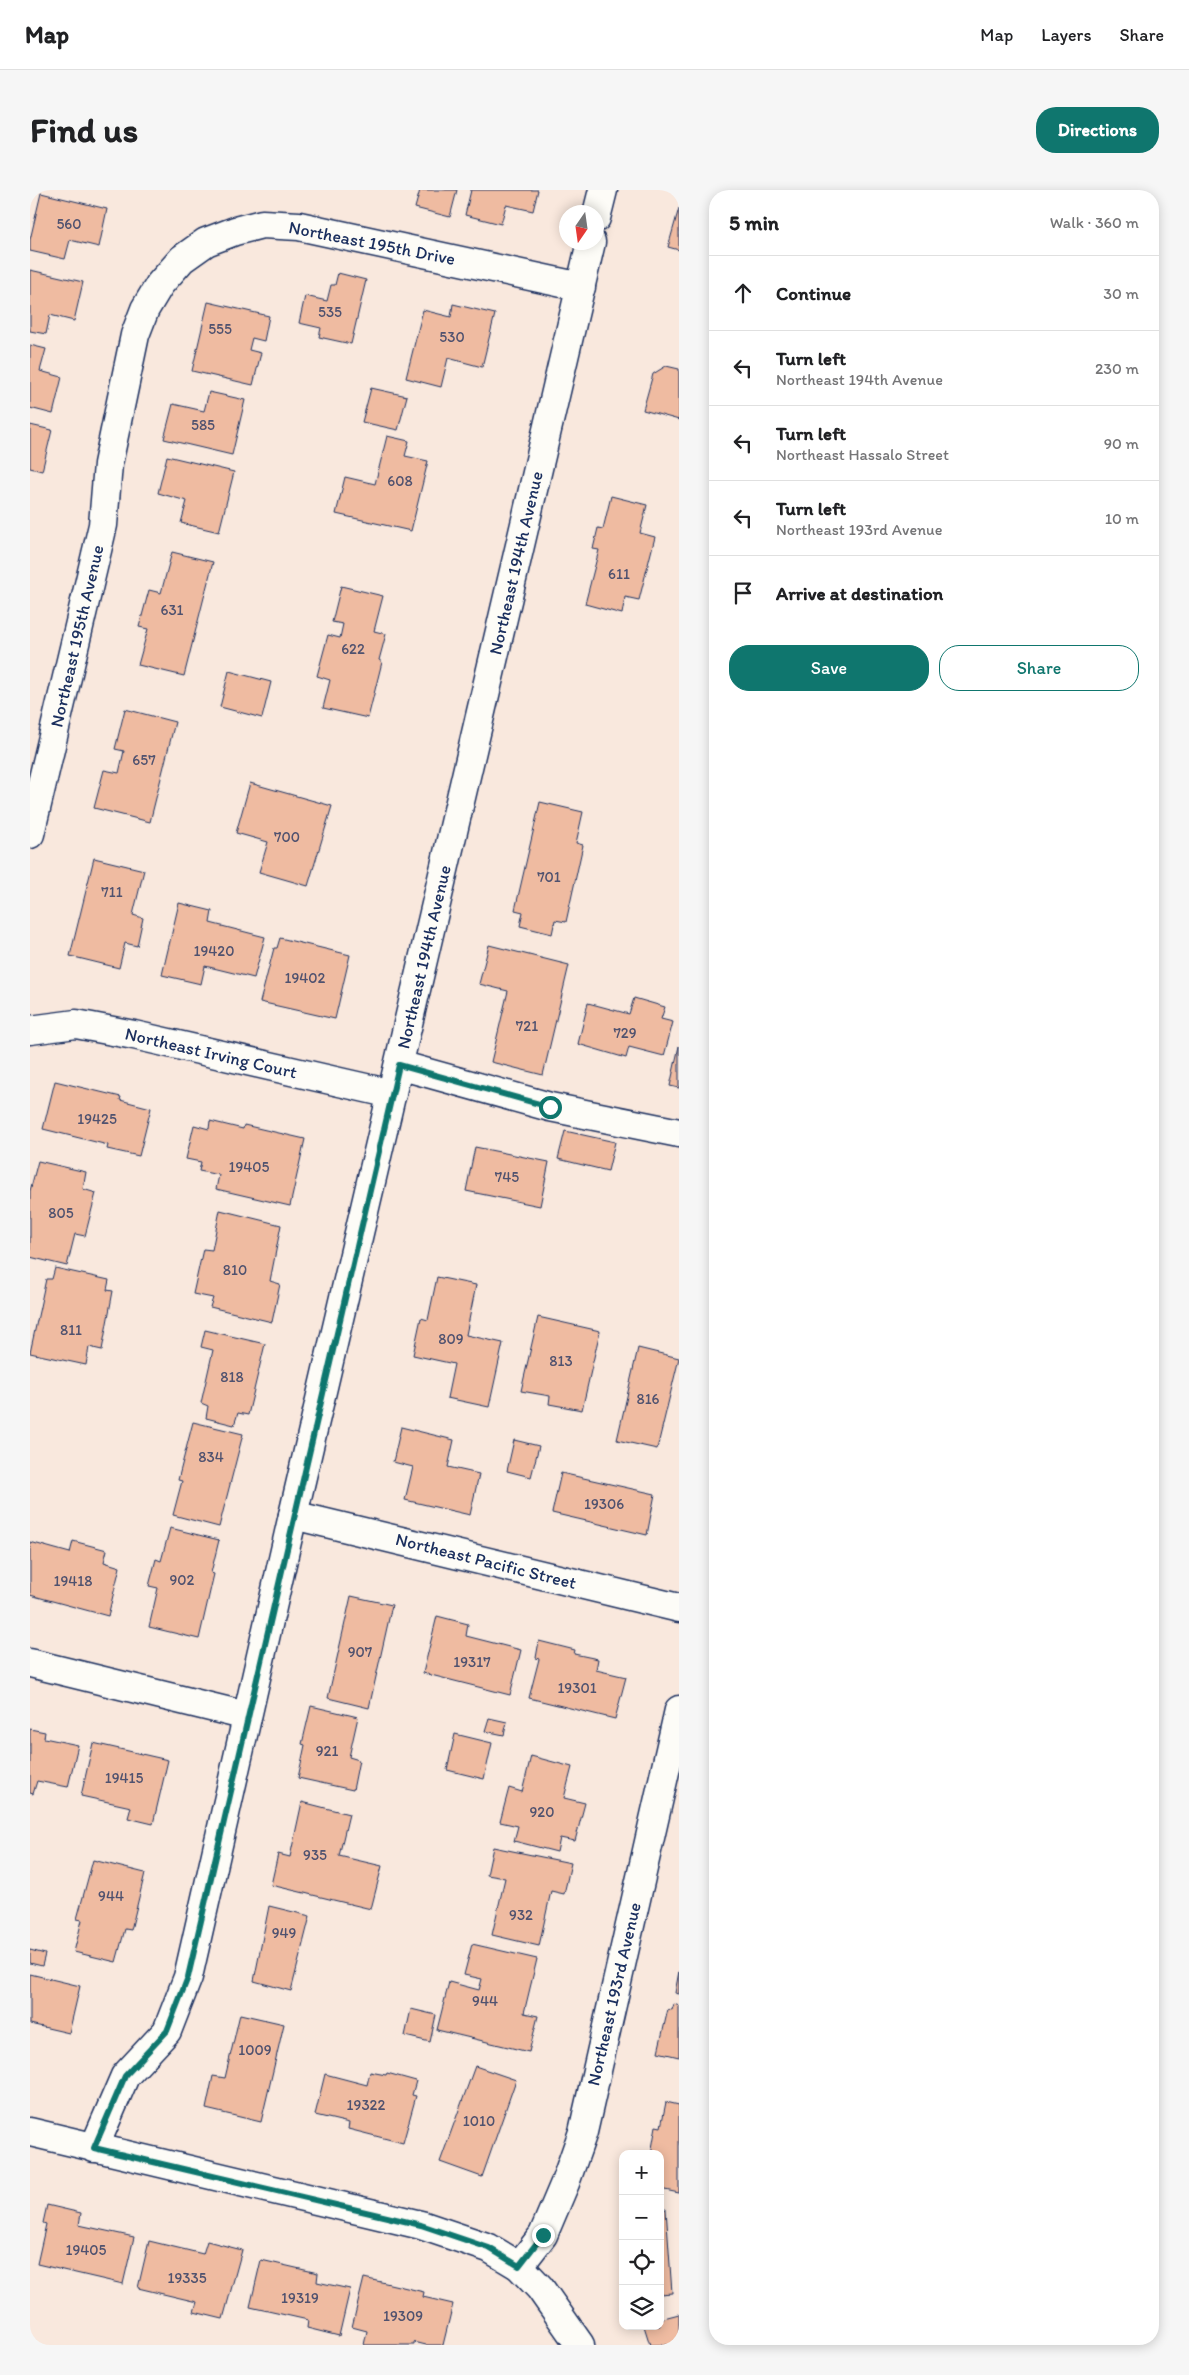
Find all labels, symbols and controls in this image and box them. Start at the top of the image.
text: Map [25,20,69,49]
text: Map [980,24,1013,46]
text: Layers [1041,24,1091,46]
text: Share [1119,24,1164,46]
button: Directions [1036,107,1159,153]
text: Find us [30,109,138,151]
north arrow [559,205,604,250]
text: 5 min [729,210,779,235]
text: Walk · 360 m [1050,213,1139,232]
house number: 560 [56,215,82,233]
street label: Northeast 195th Drive [287,216,457,270]
icon: ahead [729,279,757,307]
text: Continue [776,282,851,305]
text: 30 m [1103,284,1139,303]
house number: 535 [318,303,342,321]
house number: 555 [208,320,232,338]
house number: 530 [439,328,465,346]
text: Turn left [776,347,846,370]
icon: left [729,354,757,382]
text: 230 m [1095,359,1139,378]
text: Northeast 194th Avenue [776,370,943,389]
house number: 585 [191,416,215,434]
text: Turn left [776,422,846,445]
icon: left [729,429,757,457]
text: 90 m [1104,434,1139,453]
text: Northeast Hassalo Street [776,445,949,464]
street label: Northeast 194th Avenue [484,469,548,657]
house number: 608 [387,472,413,490]
text: Turn left [776,497,846,520]
icon: left [729,504,757,532]
text: 10 m [1105,509,1139,528]
text: Northeast 193rd Avenue [776,520,943,539]
street label: Northeast 195th Avenue [45,543,109,729]
house number: 611 [608,565,630,583]
icon: arrive [729,579,757,607]
text: Arrive at destination [776,582,943,605]
house number: 631 [160,601,184,619]
house number: 622 [341,640,365,658]
button: Save [729,645,929,691]
button: Share [939,645,1139,691]
house number: 657 [132,751,156,769]
house number: 700 [274,828,300,846]
street label: Northeast 194th Avenue [392,863,456,1051]
house number: 701 [537,868,561,886]
house number: 711 [101,883,123,901]
house number: 19420 [194,942,234,960]
house number: 19402 [285,969,326,987]
house number: 721 [516,1017,538,1035]
street label: Northeast Irving Court [123,1023,299,1084]
house number: 729 [613,1024,637,1042]
route start [539,1096,562,1119]
house number: 19425 [77,1110,117,1128]
house number: 19405 [229,1158,270,1176]
house number: 745 [495,1168,519,1186]
house number: 805 [48,1204,74,1222]
house number: 810 [223,1261,247,1279]
house number: 811 [60,1321,82,1339]
house number: 809 [438,1330,464,1348]
house number: 813 [549,1352,573,1370]
house number: 818 [220,1368,244,1386]
house number: 816 [636,1390,660,1408]
house number: 834 [198,1448,224,1466]
house number: 19306 [584,1495,624,1513]
street label: Northeast Pacific Street [393,1528,579,1594]
house number: 902 [170,1571,195,1589]
house number: 19418 [53,1572,93,1590]
house number: 907 [348,1643,373,1661]
house number: 19317 [453,1653,491,1671]
house number: 19301 [557,1679,597,1697]
house number: 921 [316,1742,338,1760]
house number: 19415 [105,1769,143,1787]
house number: 920 [530,1803,554,1821]
house number: 935 [303,1846,327,1864]
house number: 944 [98,1887,124,1905]
street label: Northeast 193rd Avenue [582,1900,646,2088]
house number: 932 [509,1906,533,1924]
house number: 949 [272,1924,297,1942]
house number: 944 [472,1992,498,2010]
house number: 1009 [238,2041,272,2059]
house number: 19322 [347,2096,385,2114]
house number: 1010 [463,2112,495,2130]
map controls [619,2150,664,2330]
button: + [619,2150,664,2195]
button: − [619,2195,664,2240]
route end [532,2224,555,2247]
button: locate [619,2240,664,2285]
house number: 19405 [66,2241,107,2259]
house number: 19335 [167,2269,207,2287]
button: layers [619,2285,664,2330]
house number: 19319 [281,2289,319,2307]
house number: 19309 [383,2307,423,2325]

